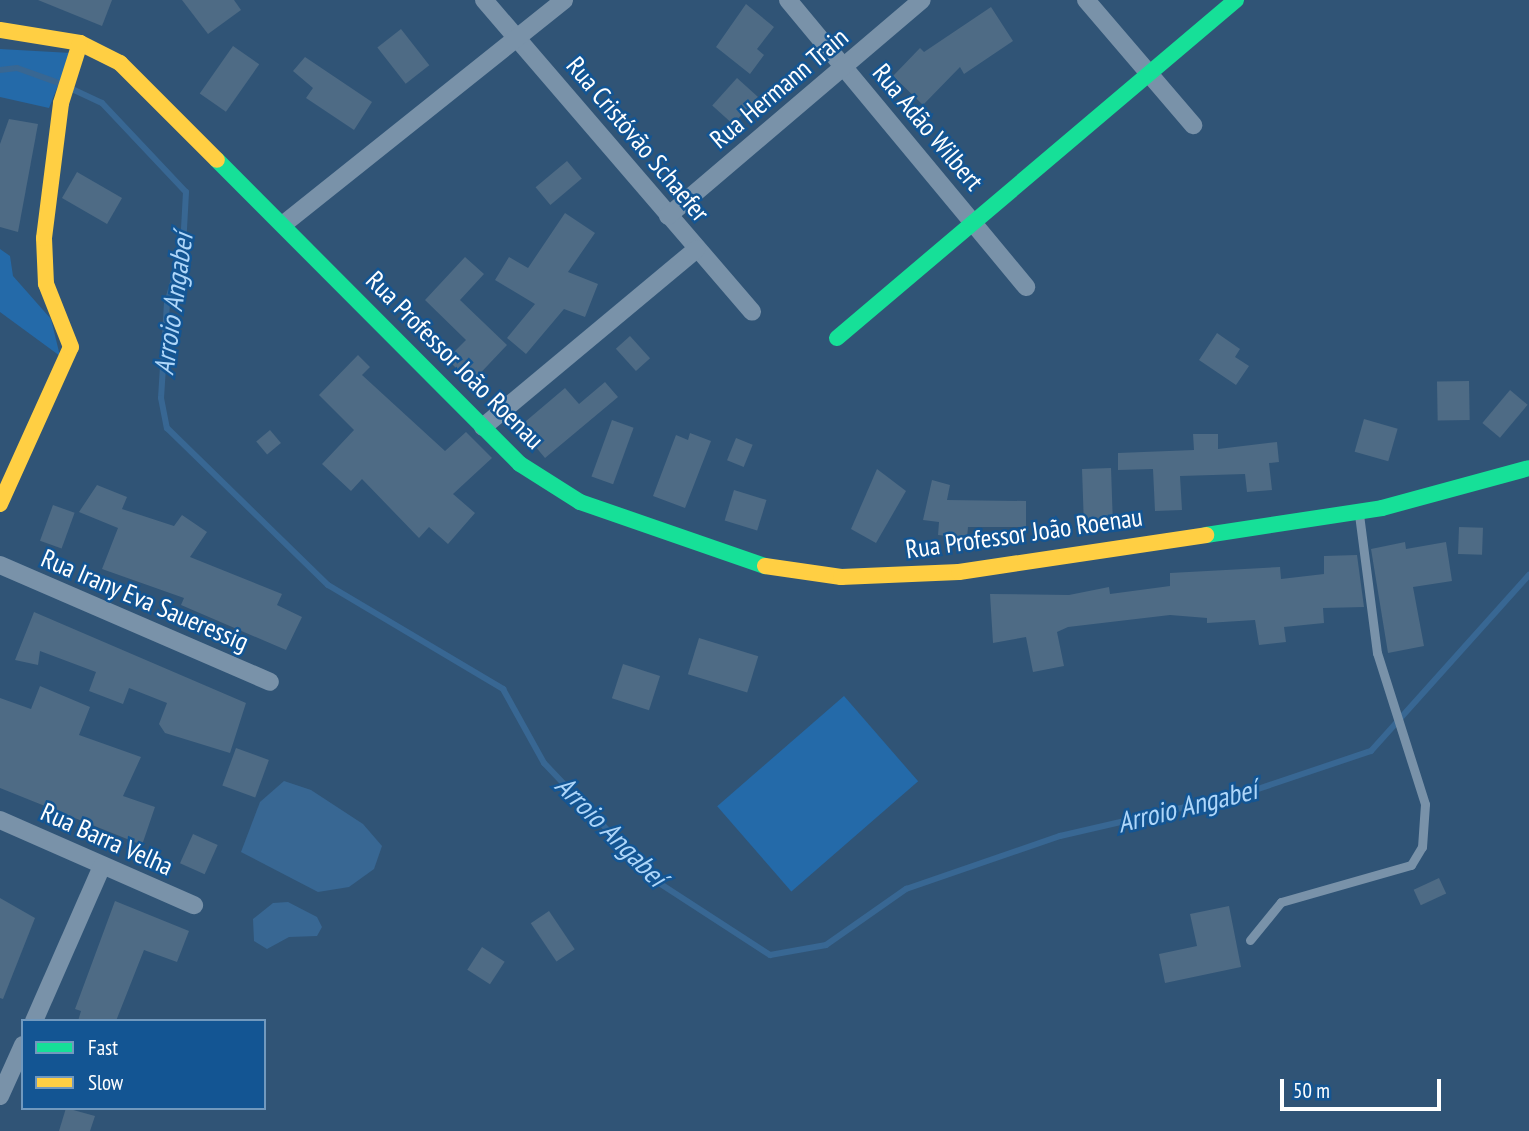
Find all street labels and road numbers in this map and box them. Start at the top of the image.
street label: Rua Hermann Train [703,21,855,155]
street label: Rua Cristóvão Schaefer [560,50,716,228]
street label: Rua Adão Wilbert [866,57,990,197]
street label: Rua Professor João Roenau [360,265,550,455]
street label: Rua Professor João Roenau [904,501,1144,565]
street label: Rua Irany Eva Saueressig [36,542,254,658]
street label: Rua Barra Velha [36,796,178,882]

